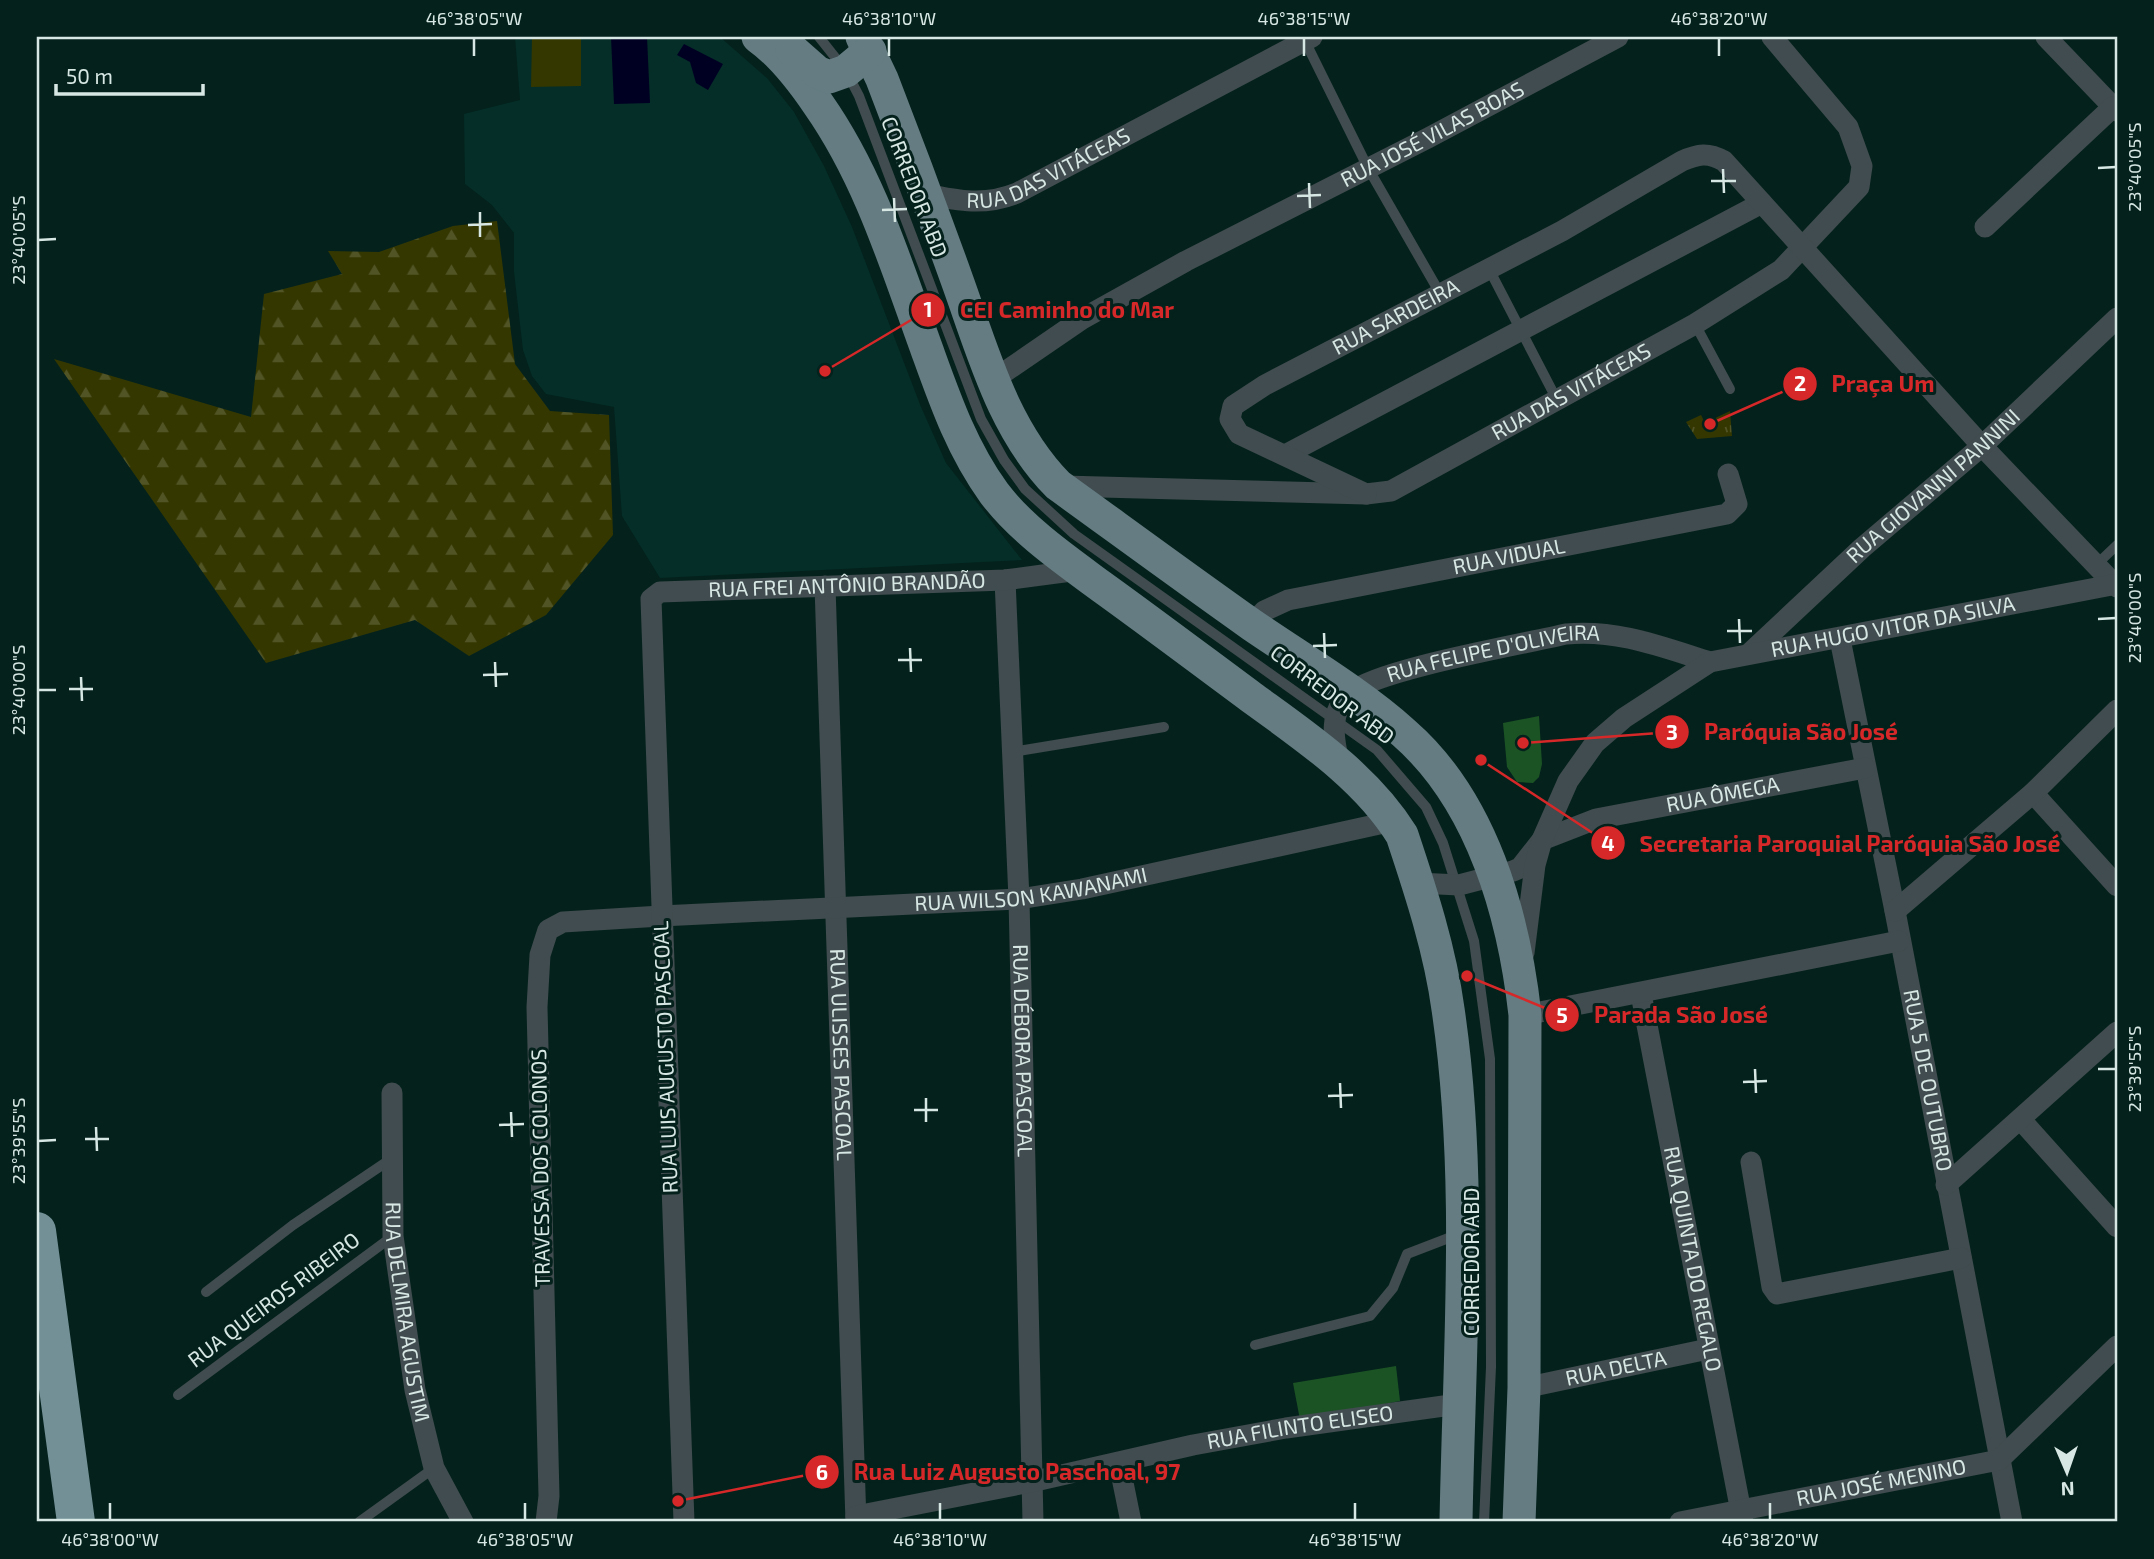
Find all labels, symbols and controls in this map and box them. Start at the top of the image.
text: 46°38'05"W [426,7,522,29]
text: 46°38'10"W [842,7,936,29]
text: 46°38'15"W [1258,7,1350,29]
text: 46°38'20"W [1671,7,1767,29]
scale bar [56,52,203,96]
text: 50 m [66,63,113,88]
street label: RUA JOSÉ VILAS BOAS [1336,75,1528,191]
street label: CORREDOR ABD [877,113,954,260]
street label: RUA DAS VITÁCEAS [966,122,1134,212]
text: 23°40'05"S [2123,122,2145,212]
text: 23°40'05"S [7,195,29,285]
street label: RUA SARDEIRA [1328,273,1463,359]
callout: CEI Caminho do Mar [910,288,1188,332]
text: CEI Caminho do Mar [960,295,1174,323]
text: 1 [923,296,933,321]
street label: RUA DAS VITÁCEAS [1487,337,1655,444]
callout: Praça Um [1782,362,1948,406]
text: Praça Um [1832,369,1934,398]
text: 2 [1794,370,1806,395]
street label: RUA GIOVANNI PANNINI [1840,403,2024,567]
street label: RUA VIDUAL [1450,532,1567,578]
street label: RUA FREI ANTÔNIO BRANDÃO [708,567,986,601]
text: 23°40'00"S [2123,573,2145,663]
street label: RUA HUGO VITOR DA SILVA [1769,590,2017,661]
street label: RUA FELIPE D'OLIVEIRA [1383,619,1601,686]
street label: CORREDOR ABD [1266,639,1400,749]
text: 23°40'00"S [7,645,29,735]
callout: Paróquia São José [1655,710,1912,754]
text: Paróquia São José [1704,717,1898,745]
text: 3 [1666,719,1678,744]
street label: RUA ÔMEGA [1664,771,1781,816]
callout: Secretaria Paroquial Paróquia São José [1590,821,2075,865]
text: Secretaria Paroquial Paróquia São José [1640,829,2060,857]
text: 4 [1601,830,1615,855]
street label: RUA WILSON KAWANAMI [914,861,1149,915]
street label: RUA LUIS AUGUSTO PASCOAL [647,920,682,1194]
street label: RUA DÉBORA PASCOAL [1009,944,1039,1158]
street label: RUA ULISSES PASCOAL [826,948,858,1161]
street label: RUA 5 DE OUTUBRO [1899,987,1959,1173]
callout: Parada São José [1545,993,1782,1037]
text: Parada São José [1594,1000,1768,1028]
text: 5 [1556,1002,1568,1027]
text: 23°39'55"S [2123,1026,2145,1112]
street label: TRAVESSA DOS COLONOS [525,1049,554,1287]
text: 23°39'55"S [7,1098,29,1184]
street label: RUA QUINTA DO REGALO [1660,1144,1728,1374]
street label: CORREDOR ABD [1458,1188,1483,1336]
street label: RUA DELMIRA AGUSTIM [382,1202,436,1424]
street label: RUA QUEIROS RIBEIRO [182,1226,365,1372]
street label: RUA DELTA [1563,1344,1668,1390]
street label: RUA FILINTO ELISEO [1205,1399,1395,1453]
north arrow [2032,1436,2102,1506]
callout: Rua Luiz Augusto Paschoal, 97 [804,1450,1194,1494]
street label: RUA JOSÉ MENINO [1794,1453,1968,1510]
text: Rua Luiz Augusto Paschoal, 97 [854,1457,1180,1485]
text: 6 [816,1459,828,1484]
text: N [2060,1478,2075,1501]
text: 46°38'00"W [61,1528,159,1550]
text: 46°38'05"W [477,1528,573,1550]
text: 46°38'10"W [893,1528,987,1550]
text: 46°38'15"W [1309,1528,1401,1550]
text: 46°38'20"W [1722,1528,1818,1550]

